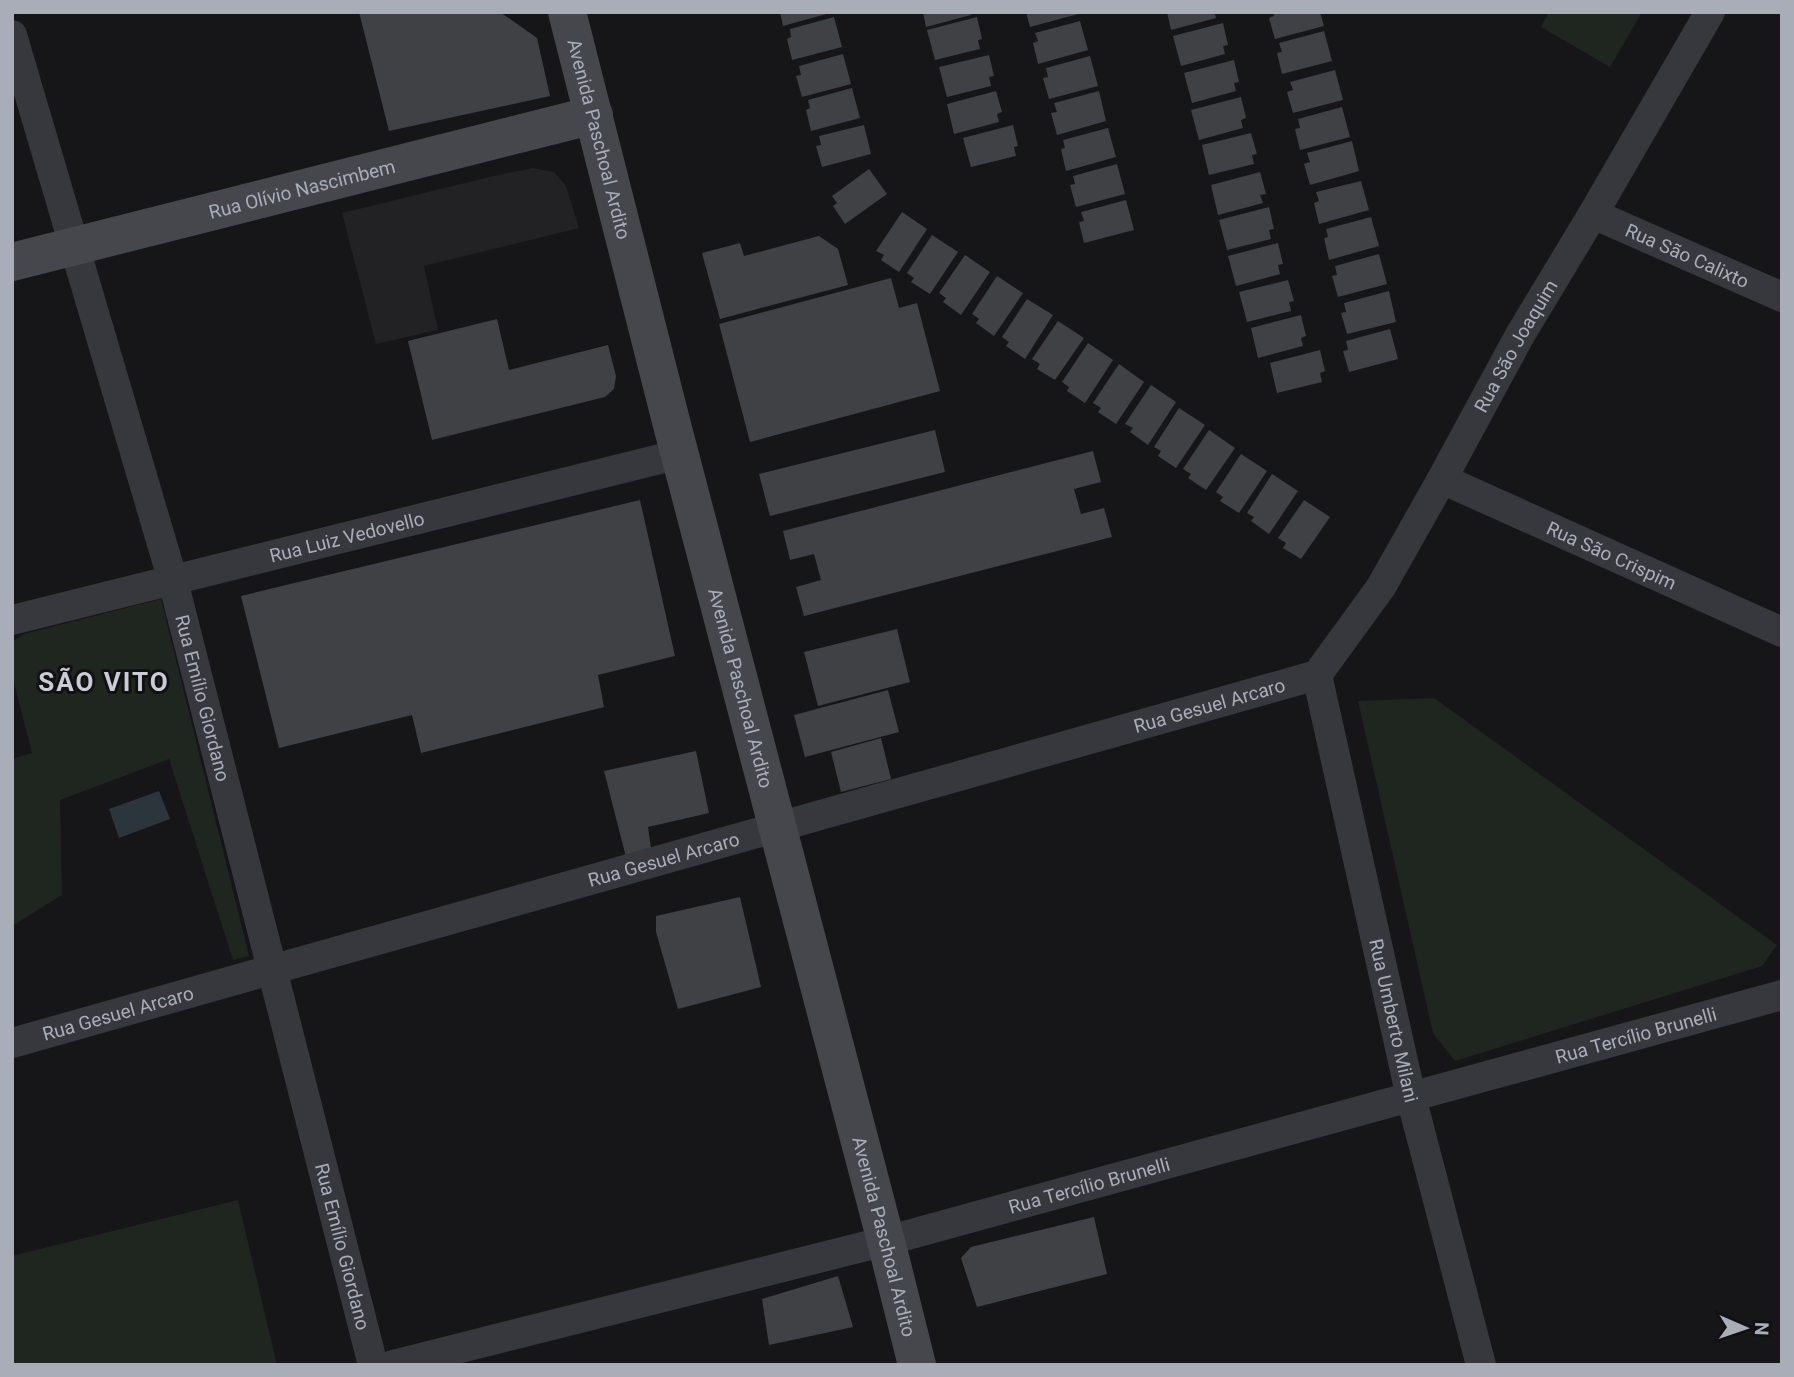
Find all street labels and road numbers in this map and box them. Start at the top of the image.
street label: Avenida Paschoal Ardito [562,36,635,242]
street label: Rua Olívio Nascimbem [206,155,398,224]
street label: Rua São Calixto [1622,219,1752,293]
street label: Rua São Joaquim [1469,276,1563,416]
street label: Rua Luiz Vedovello [267,507,427,568]
street label: Rua São Crispim [1543,517,1680,595]
street label: Avenida Paschoal Ardito [703,586,778,791]
street label: Rua Emílio Giordano [170,612,235,784]
street label: Rua Gesuel Arcaro [1131,674,1288,738]
street label: Rua Gesuel Arcaro [585,827,742,892]
street label: Rua Umberto Milani [1364,937,1423,1105]
street label: Rua Gesuel Arcaro [40,981,196,1046]
street label: Rua Tercílio Brunelli [1553,1002,1719,1069]
street label: Avenida Paschoal Ardito [847,1134,920,1339]
street label: Rua Tercílio Brunelli [1006,1153,1173,1219]
street label: Rua Emílio Giordano [310,1161,375,1332]

